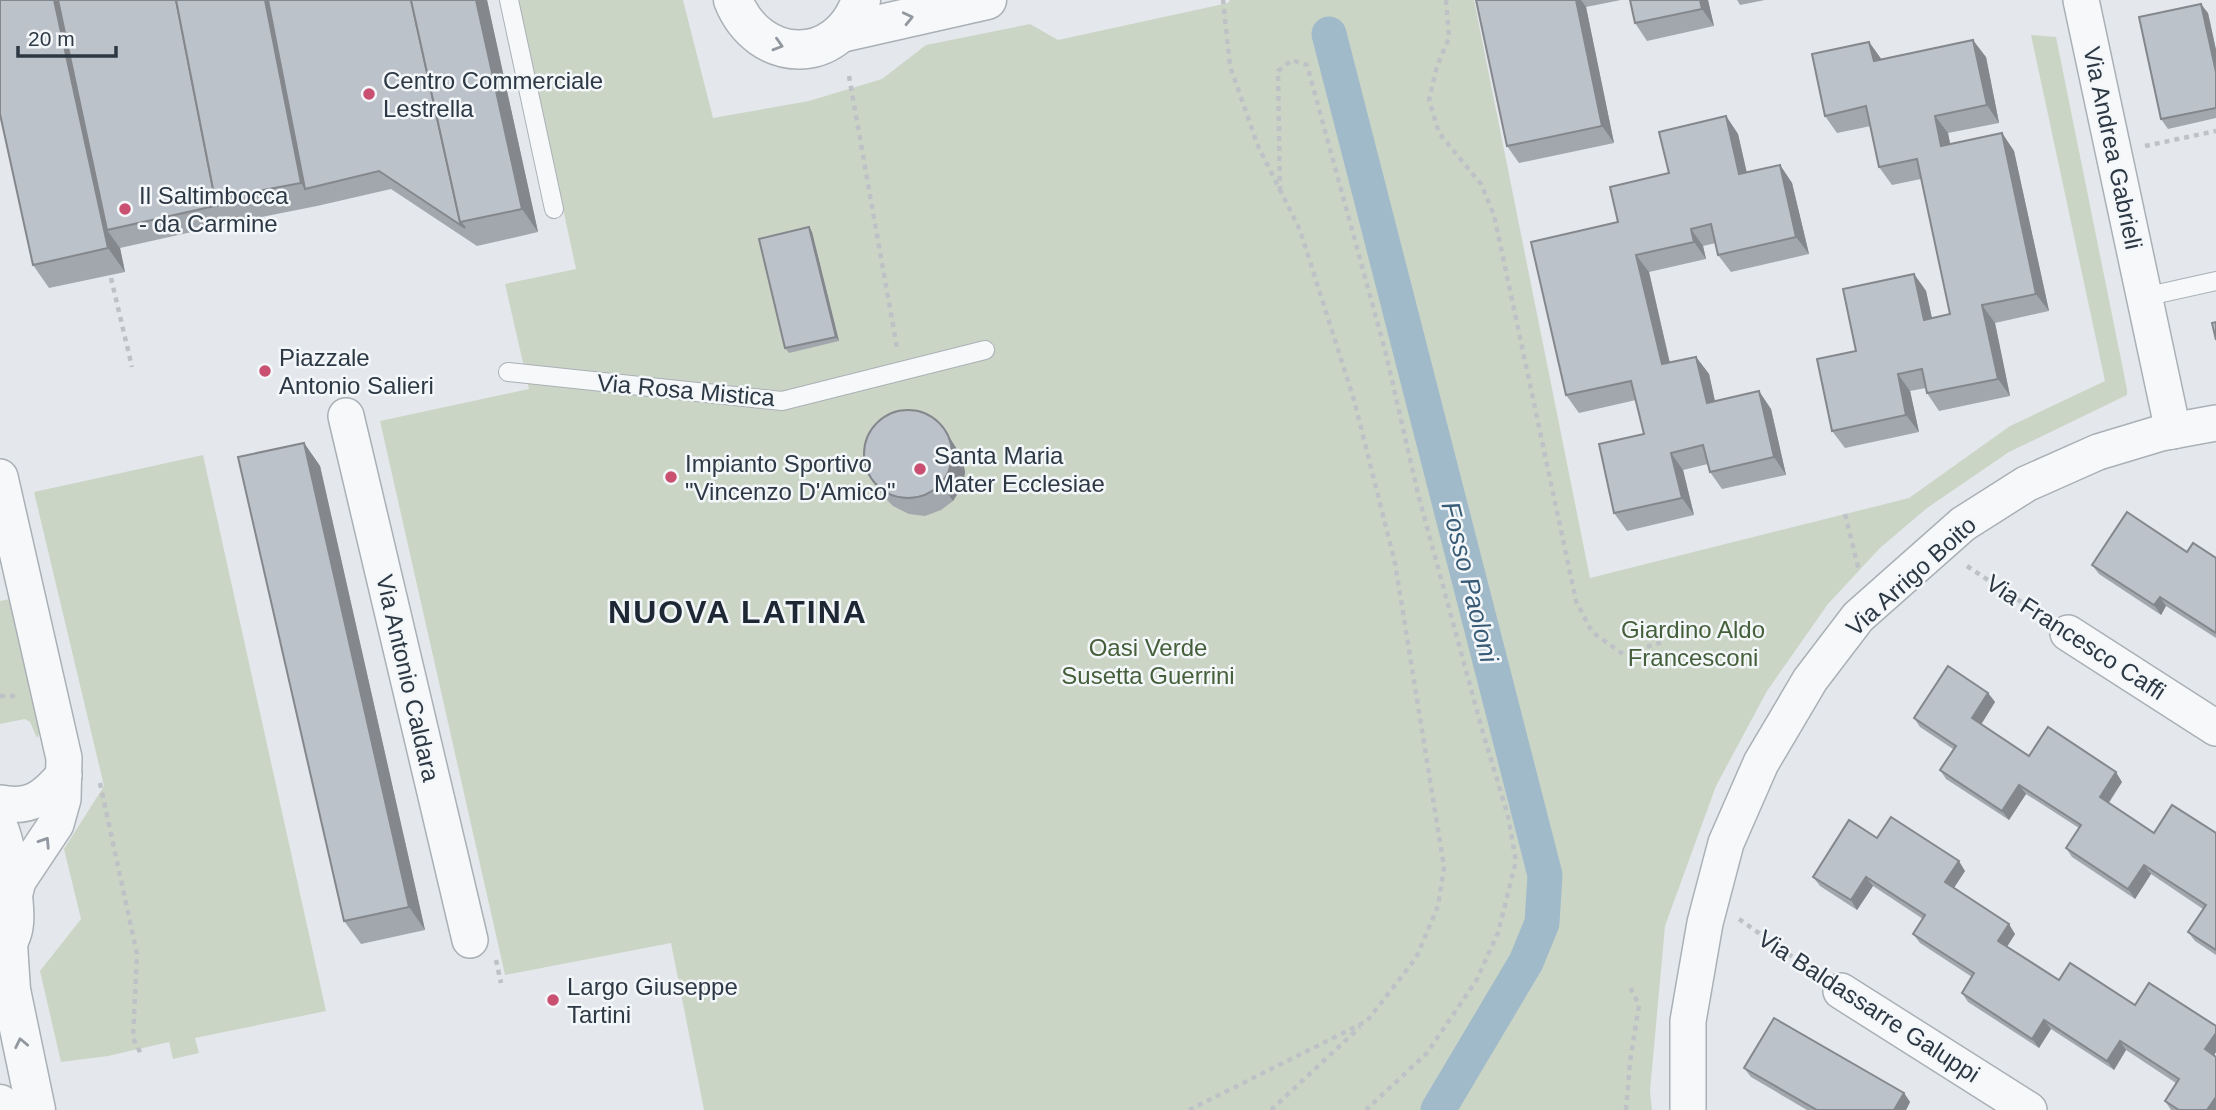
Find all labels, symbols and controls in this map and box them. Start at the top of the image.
one-way arrow [902,11,914,26]
scale bar [18,14,116,58]
text: 20 m [28,27,75,50]
one-way arrow [772,37,784,52]
street label: Via Andrea Gabrieli [2078,44,2148,252]
place label: Centro Commerciale Lestrella [383,67,603,122]
marker: Centro Commerciale Lestrella [361,86,377,102]
place label: Il Saltimbocca - da Carmine [139,182,289,237]
marker: Il Saltimbocca - da Carmine [117,201,133,217]
place label: Piazzale Antonio Salieri [279,344,434,399]
marker: Piazzale Antonio Salieri [257,363,273,379]
street label: Via Rosa Mistica [596,369,777,411]
place label: Santa Maria Mater Ecclesiae [934,442,1105,497]
place label: Impianto Sportivo "Vincenzo D'Amico" [685,450,896,505]
marker: Santa Maria Mater Ecclesiae [912,461,928,477]
marker: Impianto Sportivo "Vincenzo D'Amico" [663,469,679,485]
water label: Fosso Paoloni [1436,498,1505,667]
street label: Via Arrigo Boito [1841,511,1981,641]
street label: Via Francesco Caffi [1981,569,2171,705]
street label: Via Antonio Caldara [371,572,445,785]
district label: NUOVA LATINA [608,594,868,630]
park label: Giardino Aldo Francesconi [1621,616,1765,671]
park label: Oasi Verde Susetta Guerrini [1061,634,1235,689]
one-way arrow [37,836,50,849]
street label: Via Baldassarre Galuppi [1753,924,1985,1088]
place label: Largo Giuseppe Tartini [567,973,738,1028]
marker: Largo Giuseppe Tartini [545,992,561,1008]
one-way arrow [15,1037,30,1049]

